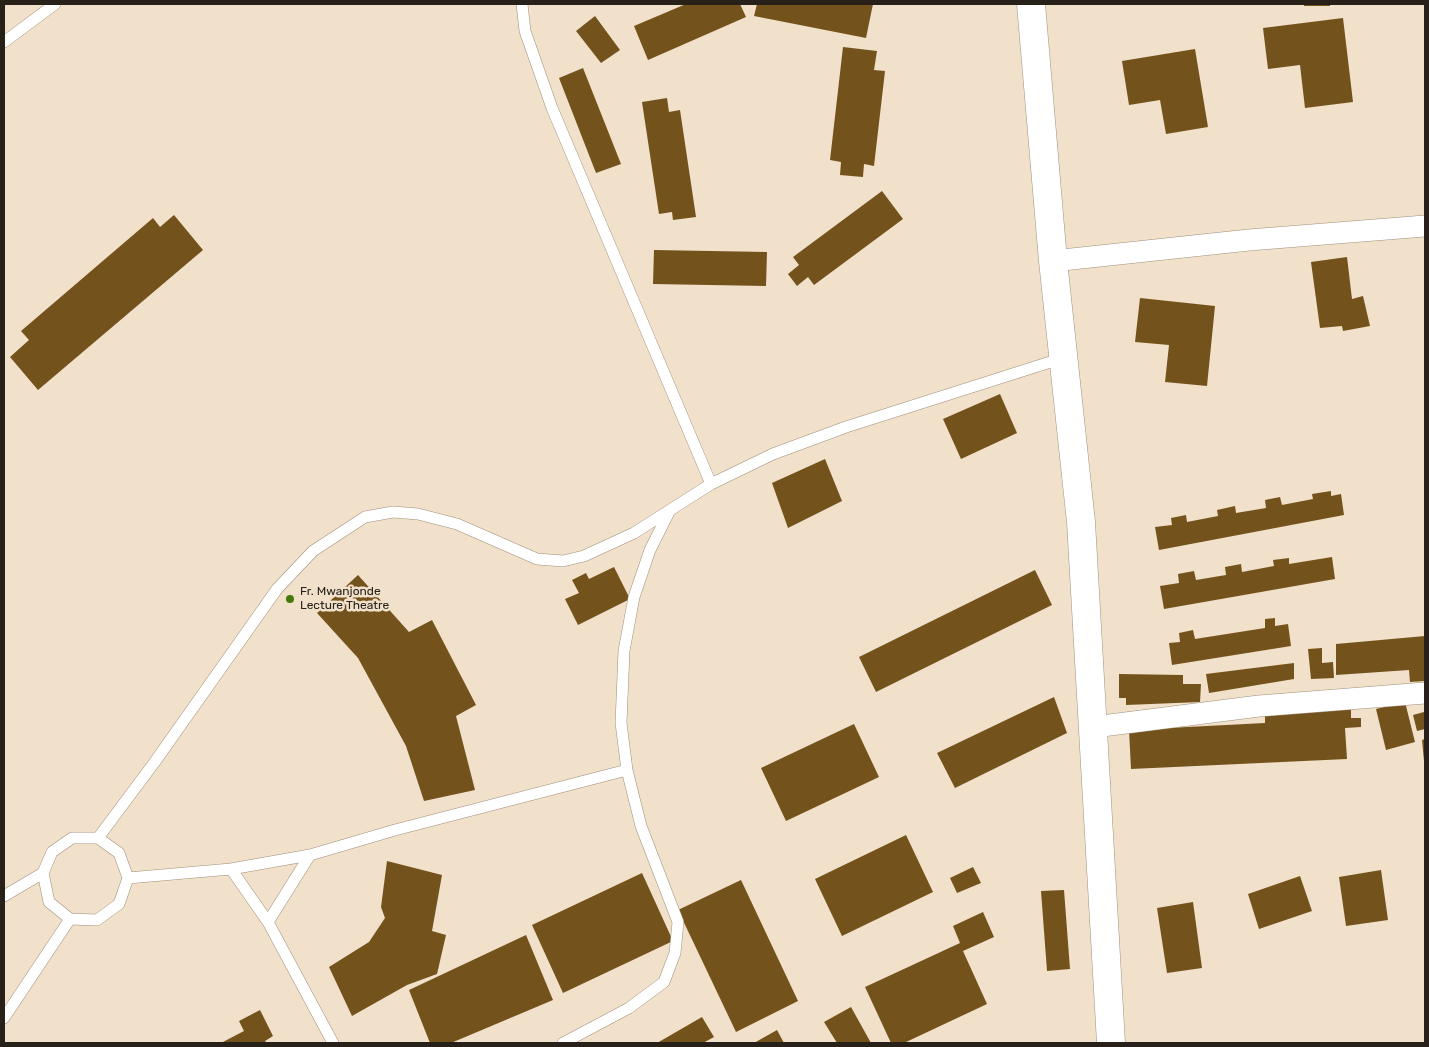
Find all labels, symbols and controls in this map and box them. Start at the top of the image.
place label: Fr. Mwanjonde Lecture Theatre [300,585,389,613]
marker: Fr. Mwanjonde Lecture Theatre [284,593,296,605]

